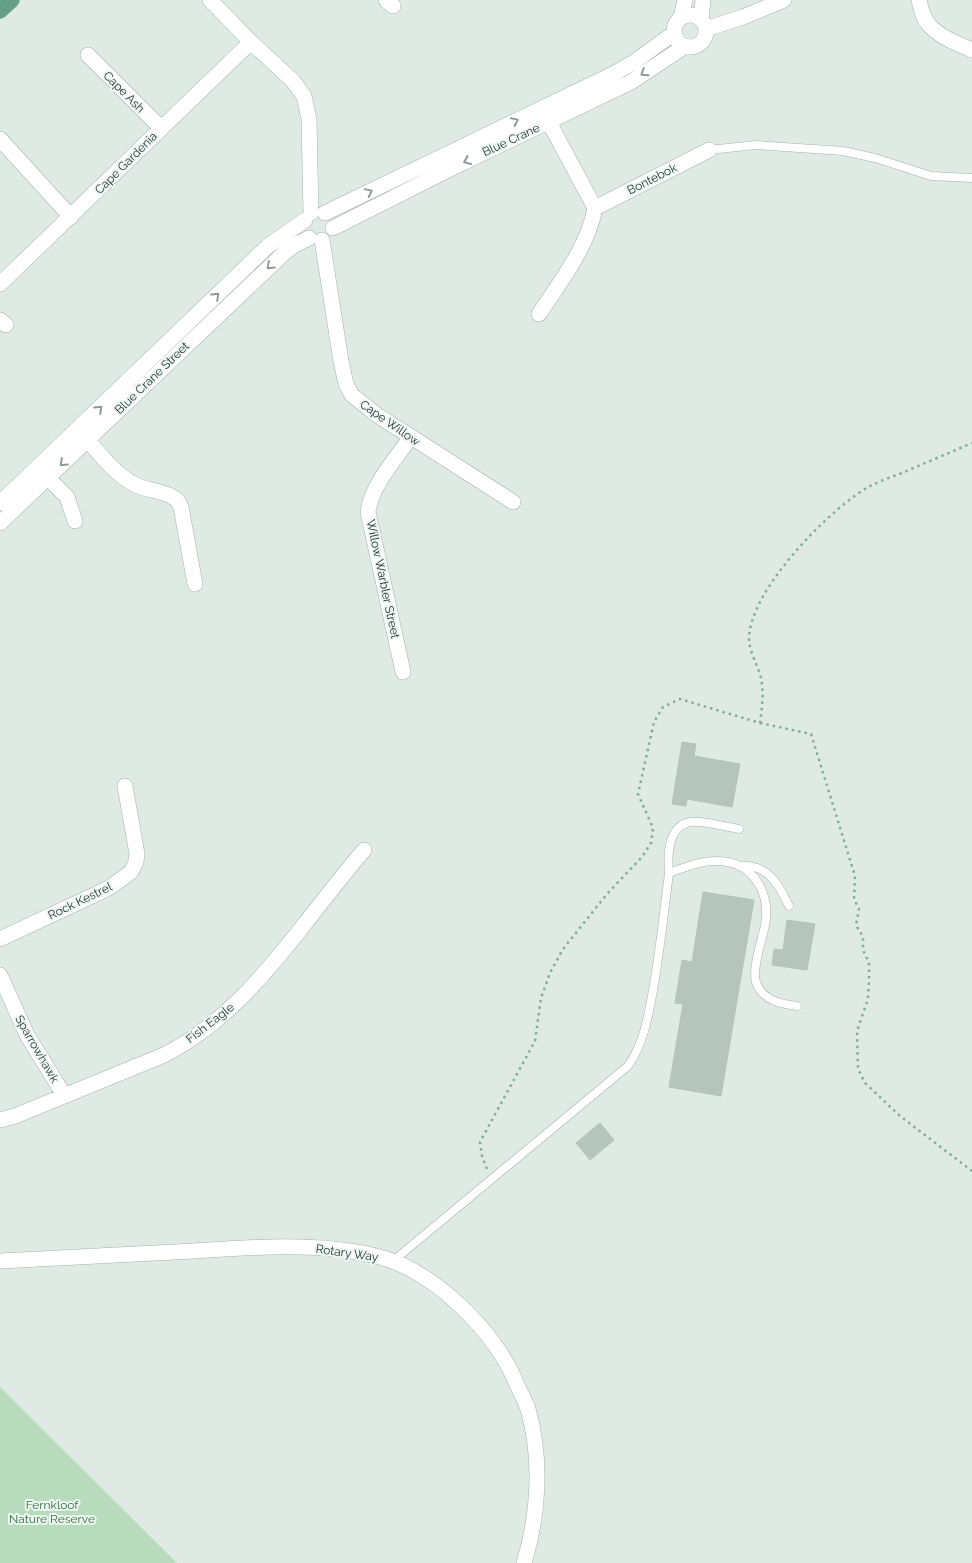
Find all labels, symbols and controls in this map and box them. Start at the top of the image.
one-way arrow [640,67,650,76]
street label: Cape Ash [100,68,148,116]
one-way arrow [510,117,519,127]
street label: Blue Crane [480,121,542,159]
street label: Cape Gardenia [92,129,160,197]
one-way arrow [463,155,472,165]
street label: Bontebok [625,160,680,197]
one-way arrow [364,188,373,198]
one-way arrow [266,260,275,269]
one-way arrow [210,293,219,302]
street label: Blue Crane Street [112,339,192,417]
street label: Cape Willow [357,397,423,449]
one-way arrow [93,406,102,415]
one-way arrow [60,457,69,466]
street label: Willow Warbler Street [364,518,402,640]
street label: Rock Kestrel [46,879,115,922]
street label: Fish Eagle [183,1000,237,1046]
street label: Sparrowhawk [12,1013,62,1086]
street label: Rotary Way [315,1242,380,1264]
park label: Fernkloof Nature Reserve [9,1498,95,1526]

